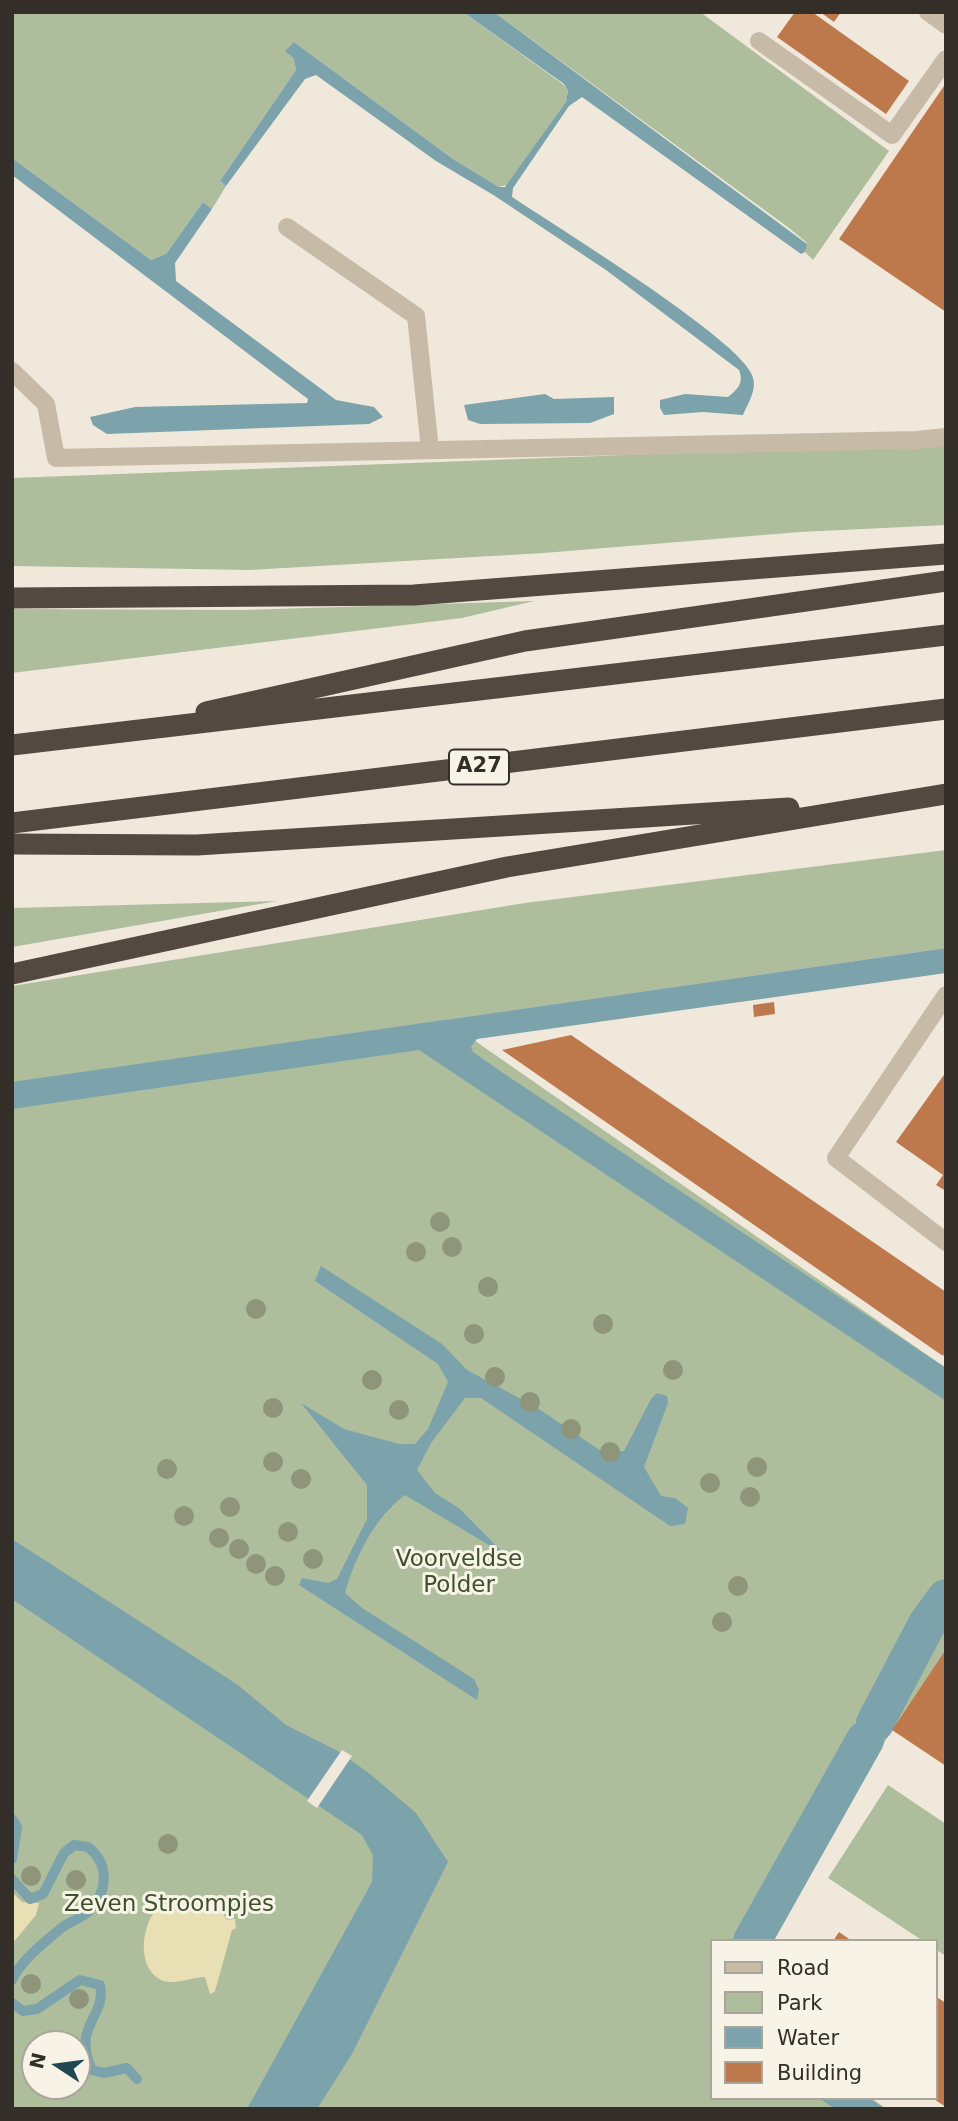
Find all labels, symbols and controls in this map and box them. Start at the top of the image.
road number: A27 [449,750,509,784]
park label: Voorveldse Polder [396,1546,522,1600]
park label: Zeven Stroompjes [64,1891,274,1919]
legend [710,1939,937,2100]
text: Road [777,1956,830,1980]
text: Park [777,1991,822,2015]
text: Water [777,2026,839,2050]
north arrow [21,2030,91,2100]
text: N [25,2051,50,2071]
text: Building [777,2061,862,2085]

